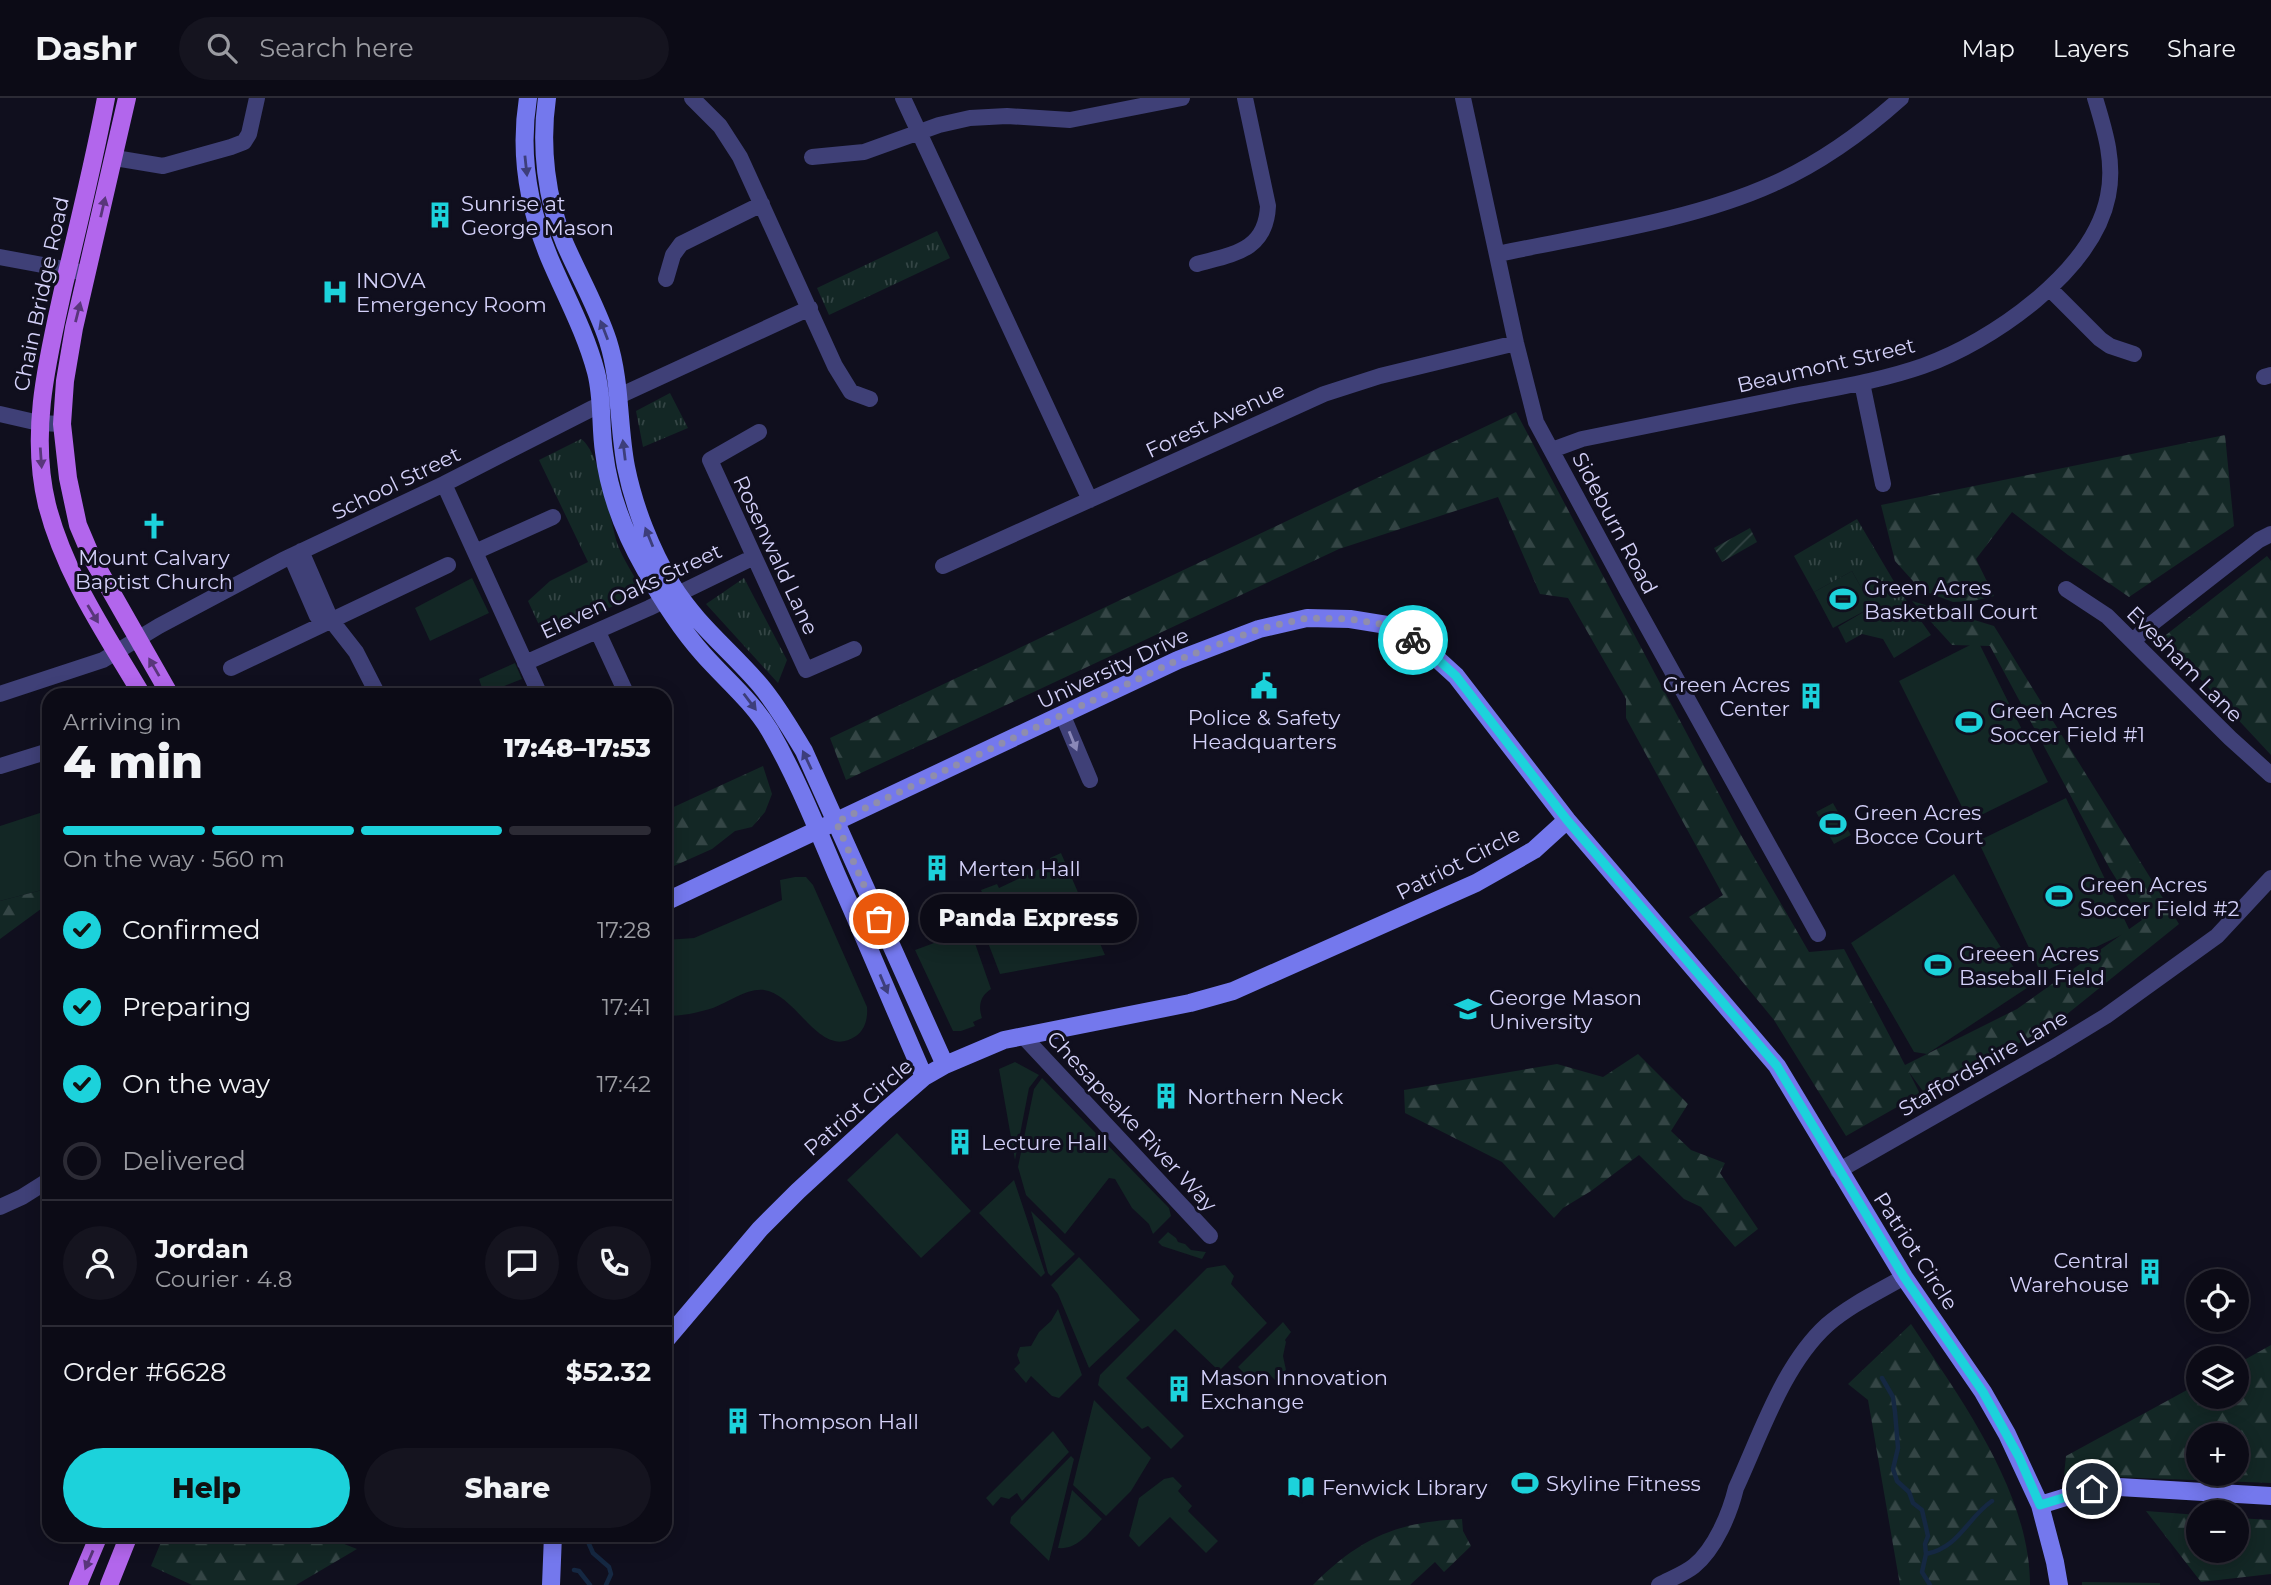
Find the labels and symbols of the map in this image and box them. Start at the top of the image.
one-way arrow [520,155,531,177]
place label: Sunrise at George Mason [461,191,614,240]
street label: Chain Bridge Road [8,194,74,394]
one-way arrow [98,196,109,218]
building icon: Sunrise at George Mason [425,200,455,230]
place label: INOVA Emergency Room [356,268,547,317]
hospital icon: INOVA Emergency Room [320,277,350,307]
one-way arrow [73,301,84,323]
one-way arrow [598,320,609,341]
street label: Beaumont Street [1735,332,1917,398]
street label: Forest Avenue [1142,377,1288,463]
one-way arrow [619,439,630,461]
street label: School Street [328,441,464,525]
one-way arrow [36,447,47,469]
street label: Sideburn Road [1567,448,1663,598]
street label: Rosenwald Lane [728,471,824,639]
church icon: Mount Calvary Baptist Church [139,511,169,541]
one-way arrow [643,526,654,547]
street label: Eleven Oaks Street [536,538,726,644]
place label: Mount Calvary Baptist Church [75,545,233,594]
place label: Green Acres Basketball Court [1864,575,2038,624]
sports icon: Green Acres Basketball Court [1828,584,1858,614]
street label: Evesham Lane [2122,601,2248,727]
one-way arrow [87,604,100,624]
courier [1378,605,1448,675]
street label: University Drive [1033,622,1193,714]
one-way arrow [148,658,160,677]
public building icon: Police & Safety Headquarters [1249,671,1279,701]
place label: Green Acres Center [1663,672,1790,721]
building icon: Green Acres Center [1796,681,1826,711]
one-way arrow [742,693,757,711]
place label: Green Acres Soccer Field #1 [1990,698,2145,747]
place label: Police & Safety Headquarters [1188,705,1341,754]
sports icon: Green Acres Soccer Field #1 [1954,707,1984,737]
one-way arrow [1068,731,1079,752]
one-way arrow [802,750,813,771]
place label: Green Acres Bocce Court [1854,800,1983,849]
sports icon: Green Acres Bocce Court [1818,809,1848,839]
street label: Patriot Circle [1392,821,1524,905]
building icon: Merten Hall [922,853,952,883]
place label: Merten Hall [958,856,1081,881]
place label: Green Acres Soccer Field #2 [2080,872,2240,921]
sports icon: Green Acres Soccer Field #2 [2044,881,2074,911]
pin [849,889,909,949]
callout: Panda Express [921,894,1138,944]
place label: Greeen Acres Baseball Field [1959,941,2105,990]
sports icon: Greeen Acres Baseball Field [1923,950,1953,980]
one-way arrow [878,974,890,994]
place label: George Mason University [1489,985,1642,1034]
school or university icon: George Mason University [1453,994,1483,1024]
street label: Staffordshire Lane [1894,1004,2072,1122]
street label: Chesapeake River Way [1042,1026,1223,1217]
street label: Patriot Circle [799,1053,917,1161]
building icon: Northern Neck [1151,1081,1181,1111]
place label: Northern Neck [1187,1084,1344,1109]
building icon: Lecture Hall [945,1127,975,1157]
place label: Lecture Hall [981,1130,1108,1155]
street label: Patriot Circle [1869,1187,1963,1315]
place label: Central Warehouse [2009,1248,2129,1297]
building icon: Central Warehouse [2135,1257,2165,1287]
place label: Mason Innovation Exchange [1200,1365,1388,1414]
building icon: Mason Innovation Exchange [1164,1374,1194,1404]
building icon: Thompson Hall [723,1406,753,1436]
place label: Thompson Hall [759,1409,919,1434]
pin [2062,1459,2122,1519]
sports icon: Skyline Fitness [1510,1468,1540,1498]
place label: Skyline Fitness [1546,1471,1701,1496]
library icon: Fenwick Library [1286,1472,1316,1502]
place label: Fenwick Library [1322,1475,1488,1500]
one-way arrow [83,1550,94,1571]

